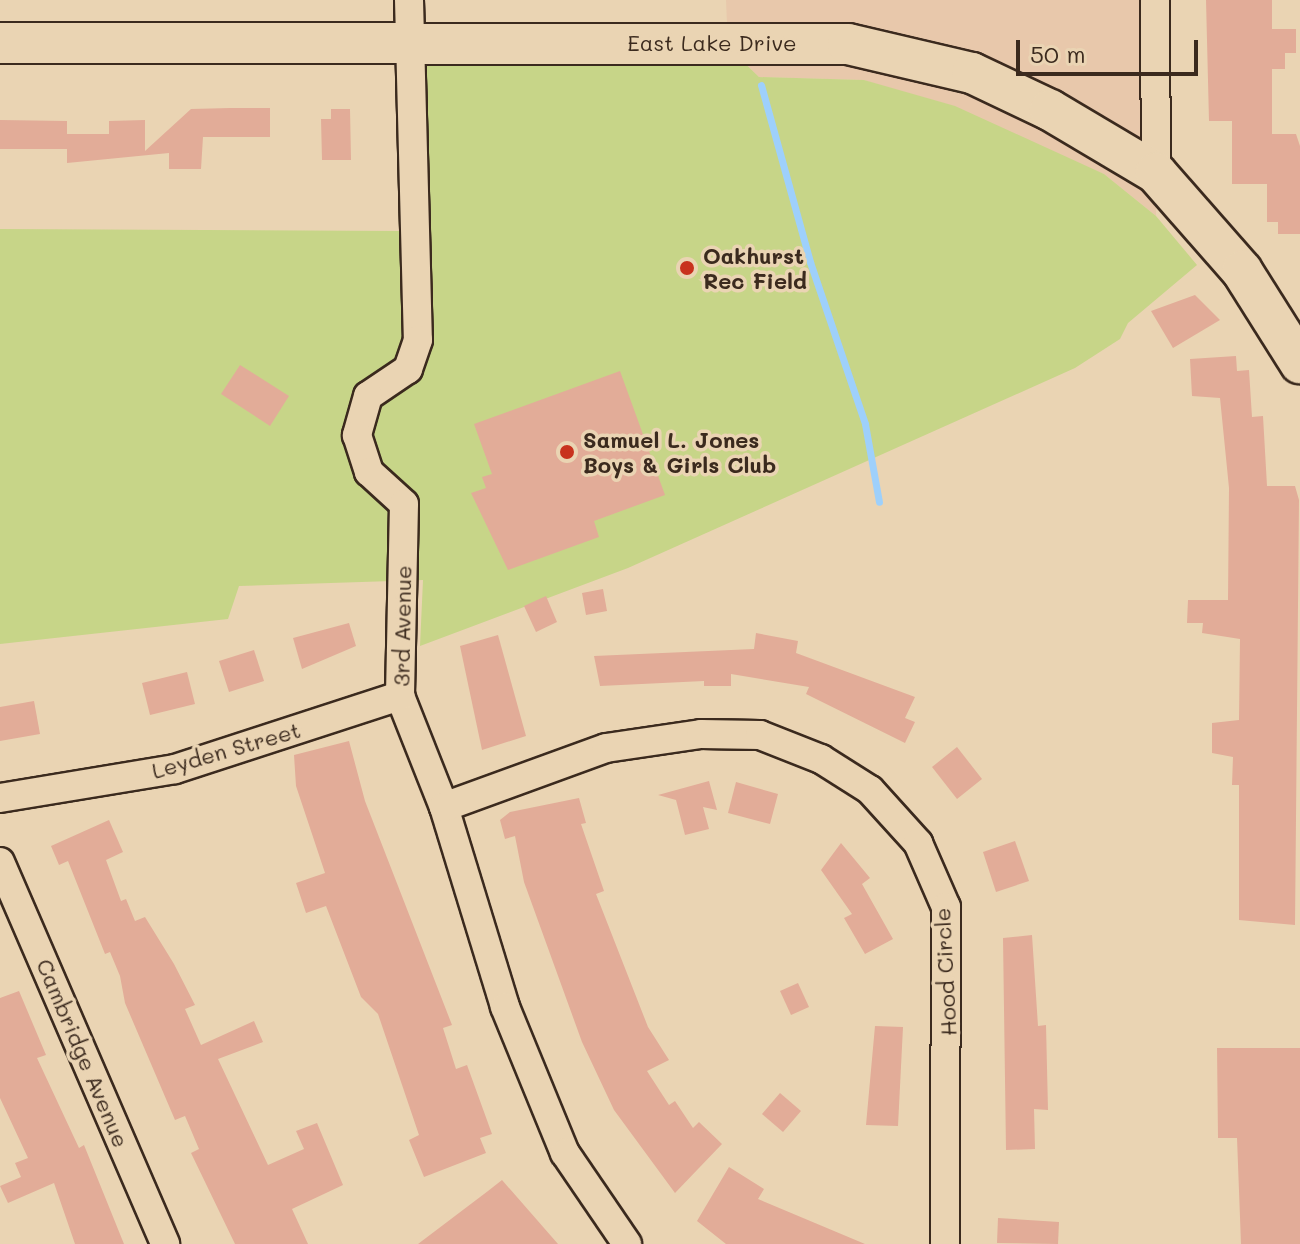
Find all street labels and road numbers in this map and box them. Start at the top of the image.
street label: East Lake Drive [627,30,797,56]
street label: 3rd Avenue [388,565,416,687]
street label: Leyden Street [149,716,303,784]
street label: Hood Circle [928,907,962,1037]
street label: Cambridge Avenue [31,955,135,1151]

